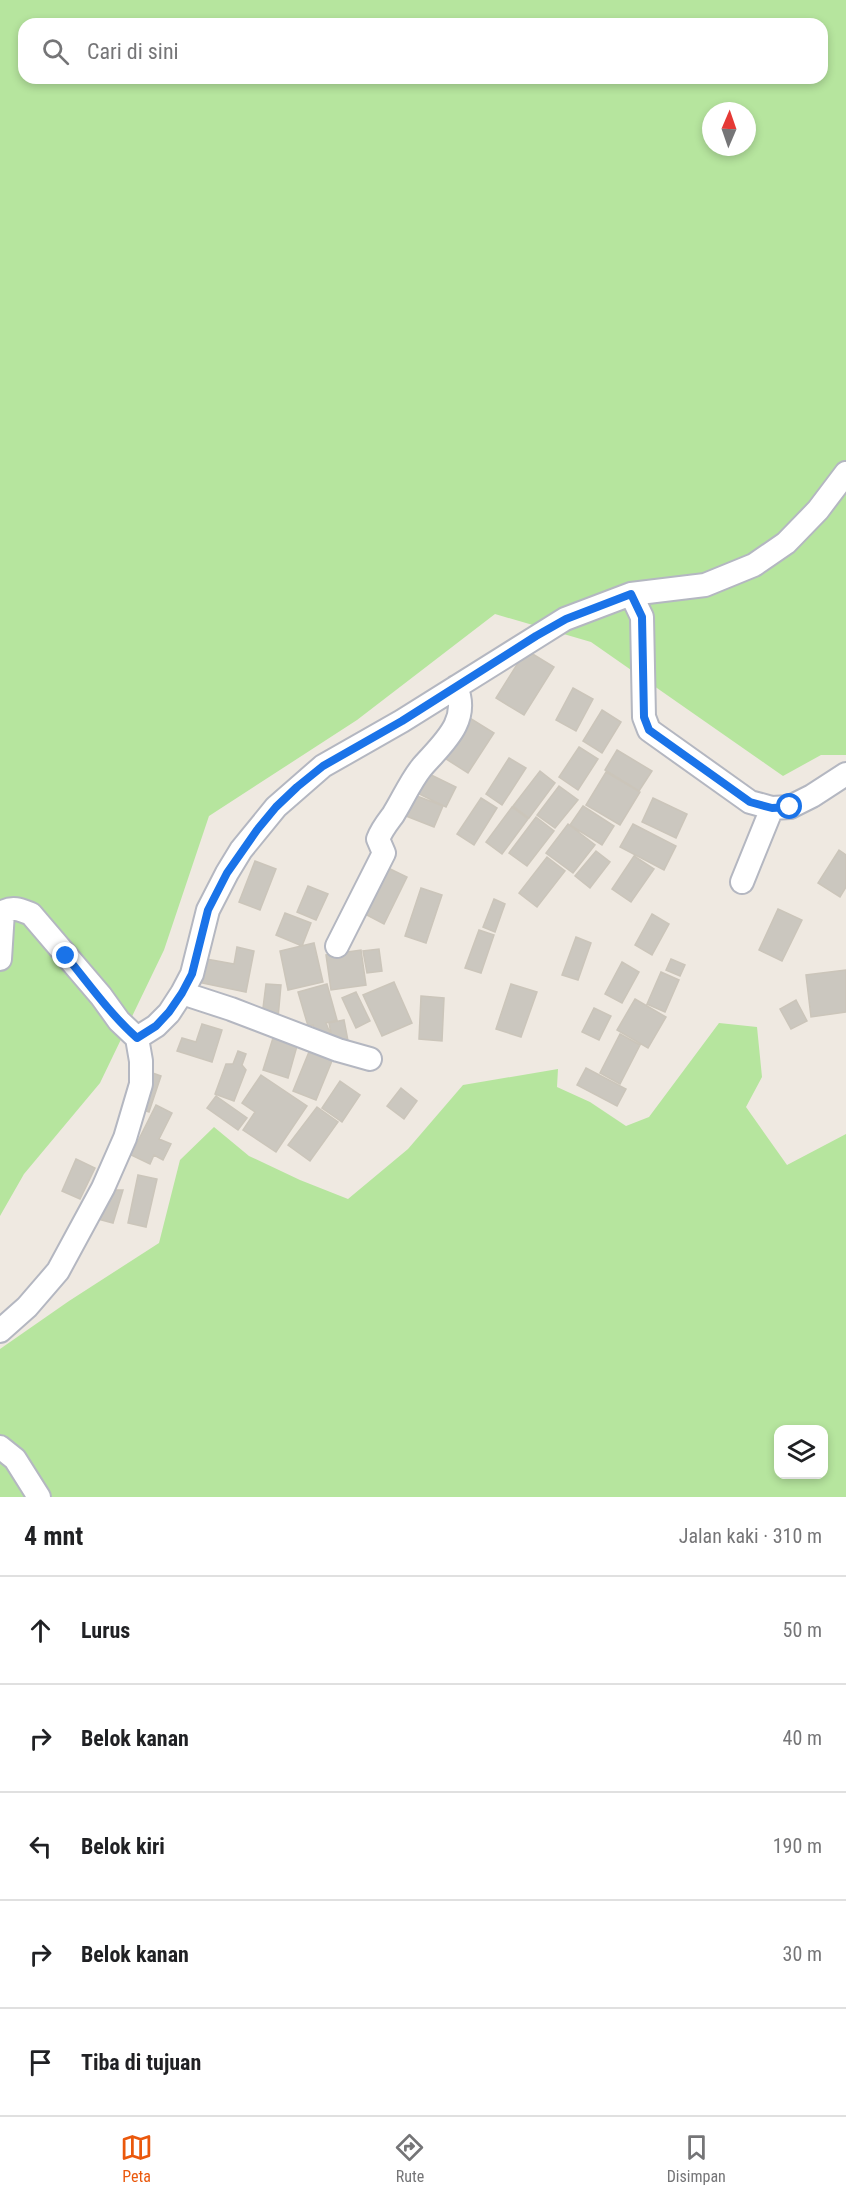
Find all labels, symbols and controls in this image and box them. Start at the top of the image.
search box [18,18,828,84]
icon: search [39,35,72,68]
text: Cari di sini [87,39,179,64]
north arrow [702,102,756,156]
route start [776,793,802,819]
route end [52,942,78,968]
map controls [774,1425,828,1479]
button: layers [774,1425,828,1479]
text: 4 mnt [24,1521,83,1551]
text: Jalan kaki · 310 m [679,1524,822,1548]
icon: ahead [24,1614,57,1647]
text: Lurus [81,1618,130,1643]
text: 50 m [783,1618,822,1642]
icon: right [24,1722,57,1755]
text: Belok kanan [81,1726,189,1751]
text: 40 m [783,1726,822,1750]
icon: left [24,1830,57,1863]
text: Belok kiri [81,1834,165,1859]
text: 190 m [773,1834,822,1858]
icon: right [24,1938,57,1971]
text: Belok kanan [81,1942,189,1967]
text: 30 m [783,1942,822,1966]
icon: arrive [24,2046,57,2079]
text: Tiba di tujuan [81,2050,201,2075]
tab: Peta [120,2131,153,2186]
tab: Rute [393,2131,426,2186]
tab: Disimpan [667,2131,726,2186]

